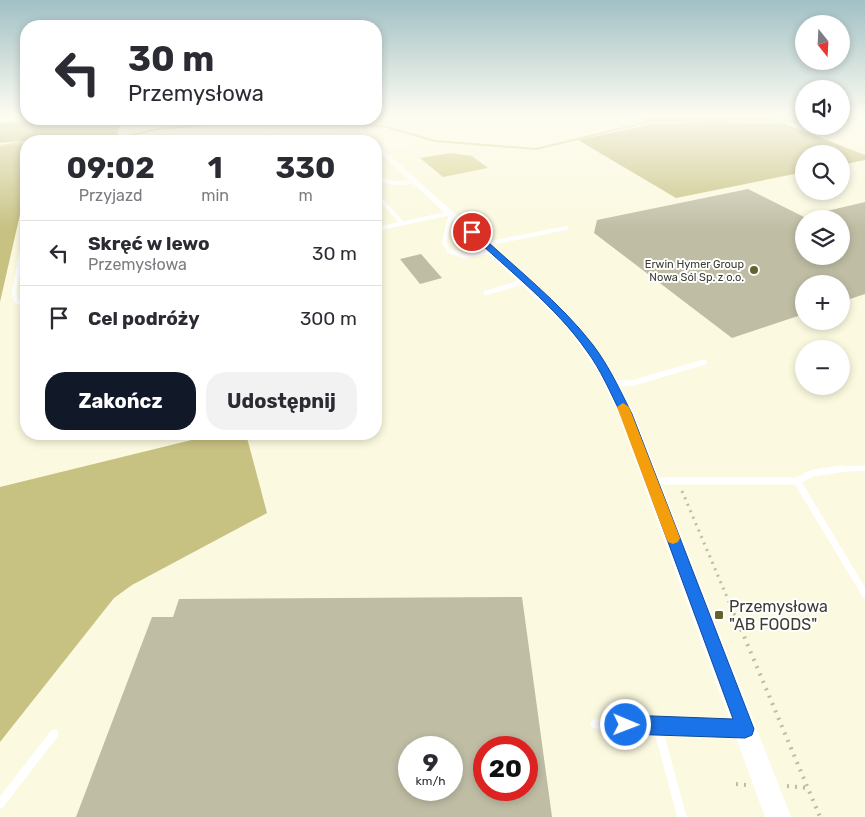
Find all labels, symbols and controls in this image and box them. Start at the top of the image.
north arrow [795,15,850,70]
map controls [795,15,850,395]
text: 30 m [128,38,214,80]
icon: left [45,40,110,105]
text: Przemysłowa [128,80,264,107]
button: sound [795,80,850,135]
button: search [795,145,850,200]
text: 09:02 [66,150,155,186]
text: 1 [208,150,223,186]
text: 330 [276,150,336,186]
text: Przyjazd [79,186,143,205]
text: min [201,186,229,205]
text: m [298,186,313,205]
button: layers [795,210,850,265]
pin [451,211,493,253]
icon: arrive [458,218,486,246]
text: Skręć w lewo [88,232,210,255]
icon: left [45,239,73,267]
text: 30 m [312,242,357,265]
text: Przemysłowa [88,255,187,274]
place label: Erwin Hymer Group Nowa Sól Sp. z o.o. [645,258,744,284]
marker: Erwin Hymer Group Nowa Sól Sp. z o.o. [748,264,760,276]
button: + [795,275,850,330]
icon: arrive [45,304,73,332]
text: Cel podróży [88,307,200,330]
text: 300 m [300,307,357,330]
button: − [795,340,850,395]
button: Zakończ [45,372,196,430]
button: Udostępnij [206,372,357,430]
place label: Przemysłowa "AB FOODS" [729,597,828,634]
marker: Przemysłowa "AB FOODS" [713,609,725,621]
position arrow [599,698,651,750]
speed limit sign: 20 [473,736,538,801]
text: 9 [422,748,439,777]
text: km/h [416,774,445,788]

